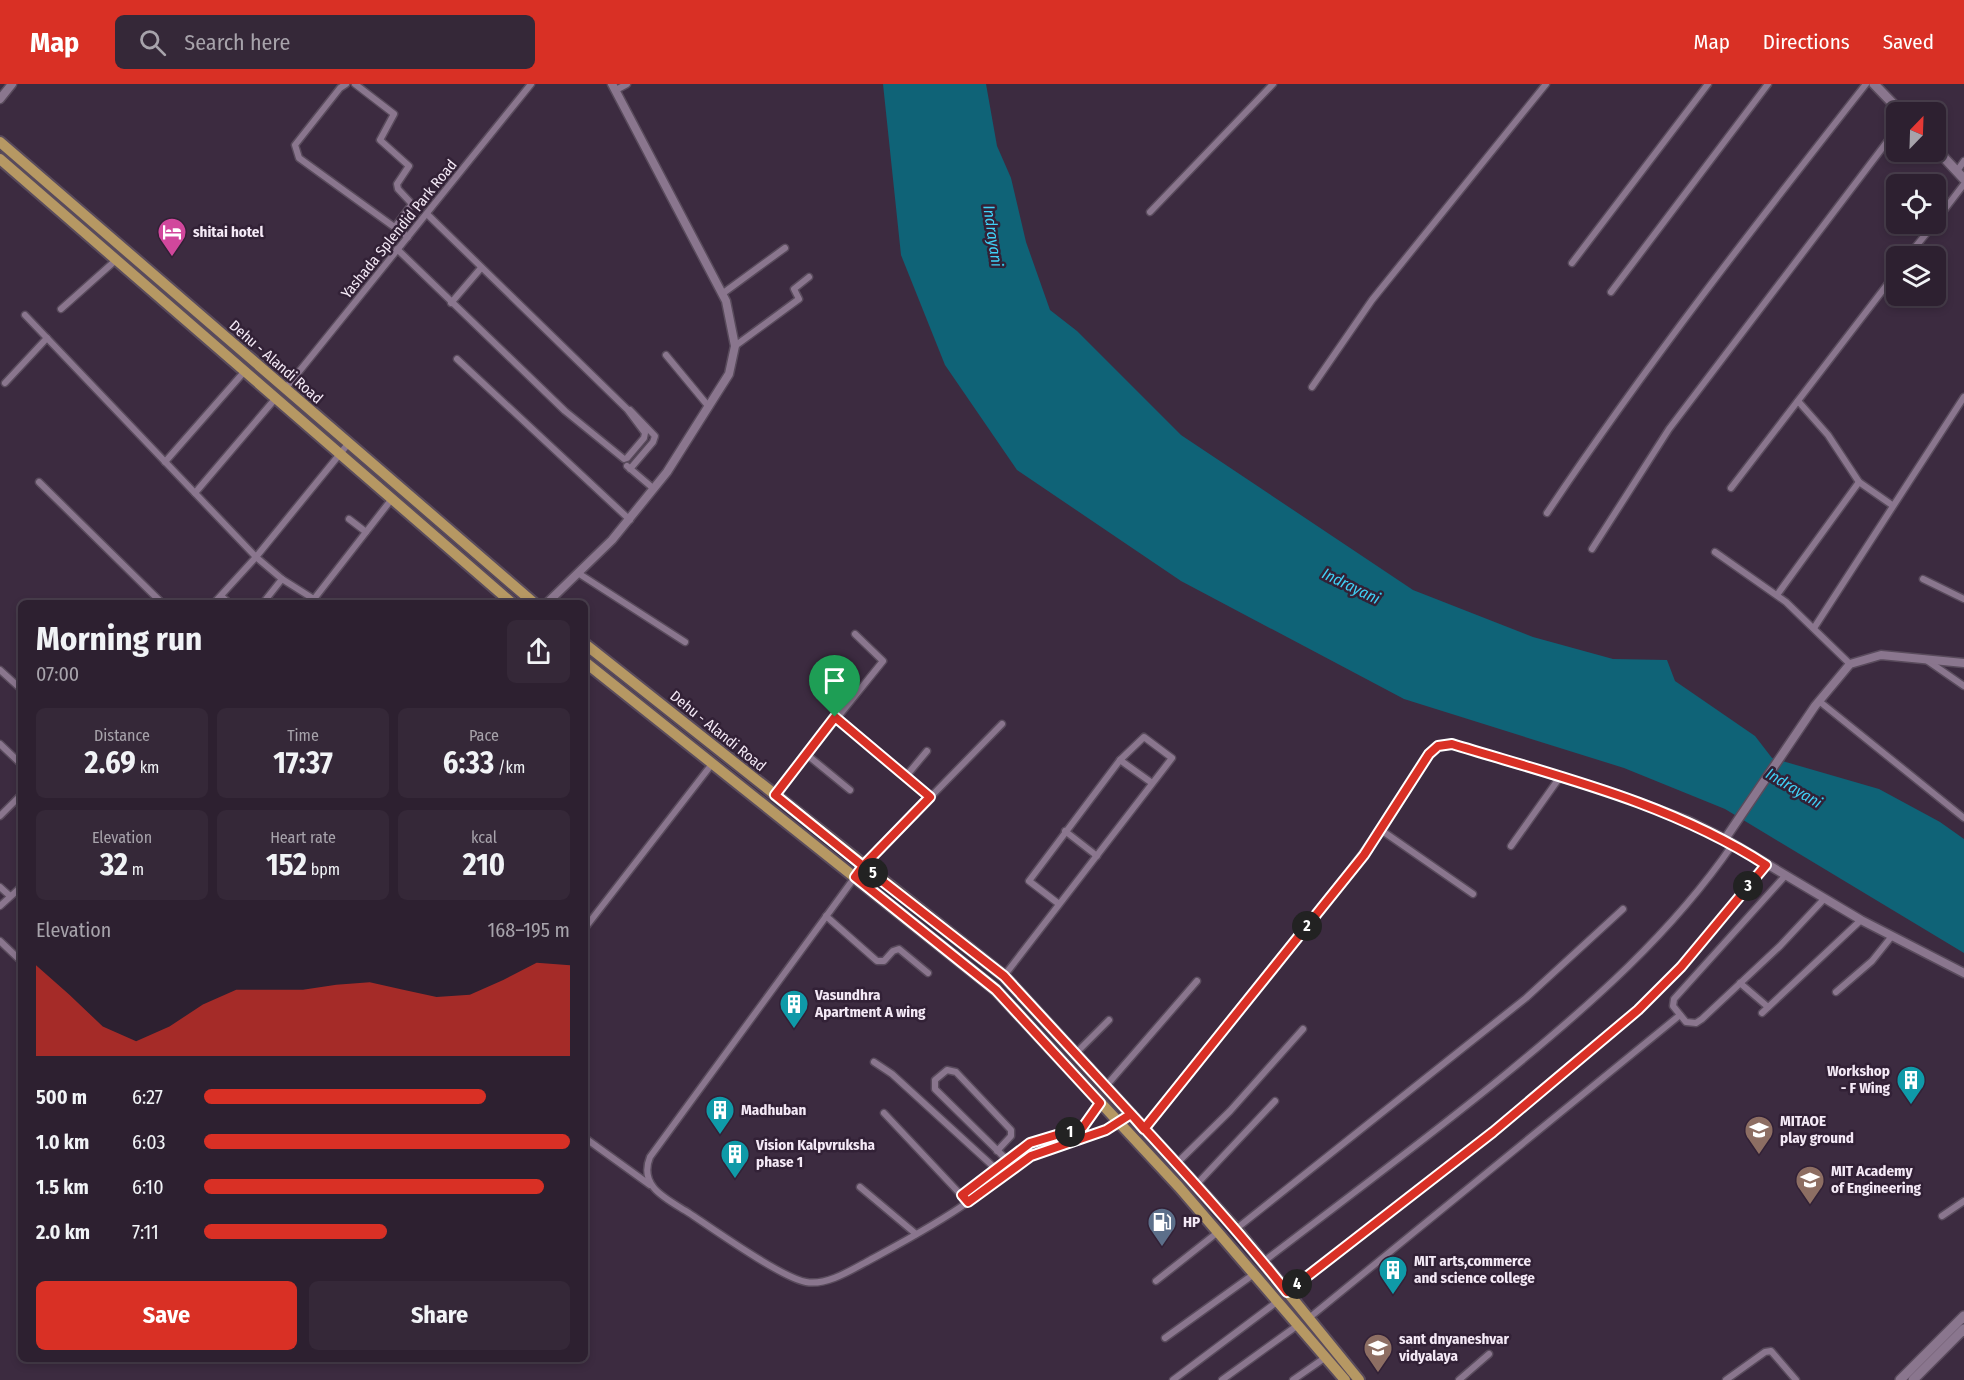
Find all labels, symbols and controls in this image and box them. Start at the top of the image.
search box [115,15,535,69]
text: Map [30,26,79,59]
icon: search [136,26,169,59]
text: Search here [184,29,290,56]
text: Map [1693,29,1730,55]
text: Directions [1763,29,1850,55]
text: Saved [1883,29,1934,55]
north arrow [1886,102,1946,162]
map controls [1886,102,1946,306]
street label: Yashada Splendid Park Road [337,156,461,302]
button: locate [1886,174,1946,234]
water label: Indrayani [979,204,1007,268]
hotel icon: shitai hotel [156,216,188,258]
place label: shitai hotel [193,223,264,241]
button: layers [1886,246,1946,306]
street label: Dehu - Alandi Road [226,317,326,407]
water label: Indrayani [1319,564,1383,608]
text: Morning run [36,619,202,659]
button: share [507,620,570,683]
pin [809,655,860,717]
text: 07:00 [36,662,79,686]
icon: arrive [818,664,851,697]
street label: Dehu - Alandi Road [667,687,769,775]
text: Distance [94,726,150,745]
text: Time [287,726,319,745]
text: Pace [469,726,499,745]
text: 2.69 [85,745,136,781]
text: 17:37 [273,745,333,781]
text: 6:33 [443,745,494,781]
text: km [136,758,159,777]
text: /km [494,758,525,777]
water label: Indrayani [1762,764,1826,812]
text: Elevation [92,828,152,847]
text: Heart rate [270,828,336,847]
text: kcal [471,828,497,847]
text: 32 [100,847,128,883]
text: 152 [266,847,307,883]
text: 210 [463,847,505,883]
pin: 5 [858,858,888,888]
text: m [128,860,144,879]
text: bpm [307,860,340,879]
text: 5 [869,863,877,882]
pin: 3 [1733,871,1763,901]
text: 3 [1744,876,1752,895]
pin: 2 [1292,911,1322,941]
text: 2 [1303,916,1311,935]
text: Elevation [36,918,111,942]
text: 168–195 m [487,918,570,942]
place label: Vasundhra Apartment A wing [814,986,926,1021]
building icon: Vasundhra Apartment A wing [778,988,810,1030]
place label: Workshop - F Wing [1827,1062,1891,1097]
building icon: Workshop - F Wing [1895,1064,1927,1106]
text: 500 m [36,1085,87,1109]
text: 6:27 [132,1085,163,1109]
building icon: Madhuban [704,1094,736,1136]
place label: Madhuban [741,1101,807,1119]
place label: MITAOE play ground [1780,1112,1854,1147]
school or university icon: MITAOE play ground [1743,1114,1775,1156]
pin: 1 [1055,1117,1085,1147]
text: 1 [1067,1122,1073,1141]
text: 1.0 km [36,1130,89,1154]
text: 6:03 [132,1130,165,1154]
place label: Vision Kalpvruksha phase 1 [755,1136,876,1171]
building icon: Vision Kalpvruksha phase 1 [719,1138,751,1180]
place label: MIT Academy of Engineering [1831,1162,1922,1197]
school or university icon: MIT Academy of Engineering [1794,1164,1826,1206]
text: 1.5 km [36,1175,89,1199]
text: 6:10 [132,1175,164,1199]
fuel station icon: HP [1146,1206,1178,1248]
place label: HP [1183,1213,1200,1231]
text: 2.0 km [36,1220,90,1244]
text: 7:11 [132,1220,159,1244]
place label: MIT arts,commerce and science college [1414,1252,1535,1287]
building icon: MIT arts,commerce and science college [1377,1254,1409,1296]
pin: 4 [1282,1269,1312,1299]
text: 4 [1293,1274,1301,1293]
button: Save [36,1281,297,1350]
button: Share [309,1281,570,1350]
place label: sant dnyaneshvar vidyalaya [1398,1330,1509,1365]
school or university icon: sant dnyaneshvar vidyalaya [1362,1332,1394,1374]

